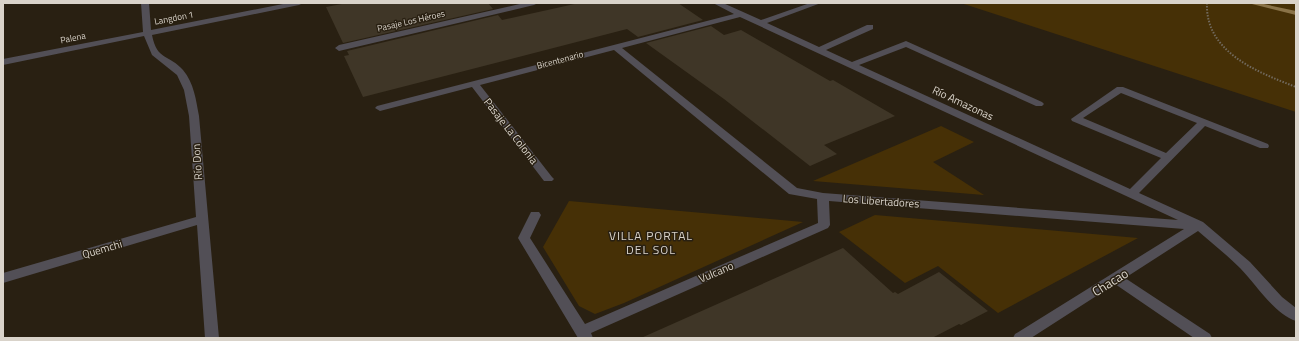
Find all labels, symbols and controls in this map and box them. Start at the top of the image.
street label: Pasaje Los Héroes [376,6,446,35]
street label: Langdon 1 [153,7,195,28]
street label: Palena [59,29,87,46]
street label: Bicentenario [535,47,585,72]
street label: Río Amazonas [930,82,996,124]
street label: Pasaje La Colonia [480,95,542,168]
street label: Río Don [188,143,206,181]
street label: Los Libertadores [842,190,920,212]
district label: VILLA PORTAL DEL SOL [609,226,693,259]
street label: Quemchi [80,236,124,262]
street label: Vulcano [696,257,736,287]
street label: Chacao [1088,263,1132,301]

